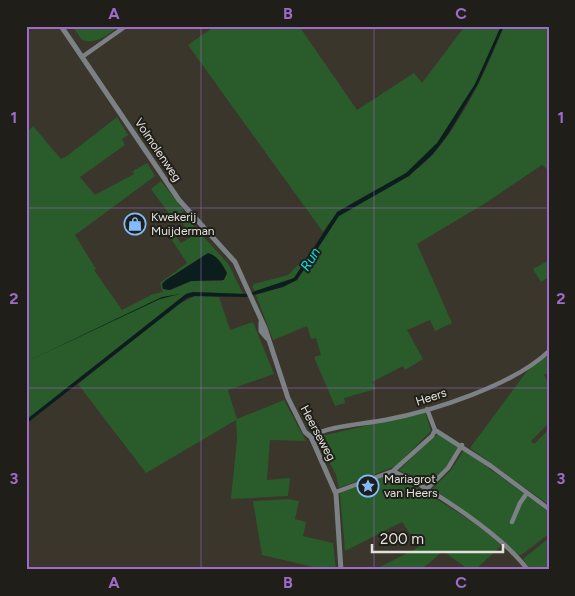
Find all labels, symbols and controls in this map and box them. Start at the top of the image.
text: A [108,4,120,23]
text: B [283,4,293,23]
text: C [455,4,467,23]
text: 1 [11,108,17,127]
text: 1 [558,108,564,127]
street label: Volmolenweg [132,116,184,184]
place label: Kwekerij Muijderman [151,210,215,238]
shop icon: Kwekerij Muijderman [123,212,147,236]
water label: Run [297,244,324,274]
text: 2 [9,289,19,308]
text: 2 [556,289,566,308]
street label: Heers [414,385,449,409]
street label: Heerseweg [297,403,339,463]
text: 3 [10,469,19,488]
text: 3 [557,469,566,488]
place label: Mariagrot van Heers [384,472,438,500]
place icon: Mariagrot van Heers [356,474,380,498]
scale bar [372,521,504,553]
text: 200 m [380,530,424,548]
text: A [108,573,120,592]
text: B [283,573,293,592]
text: C [455,573,467,592]

